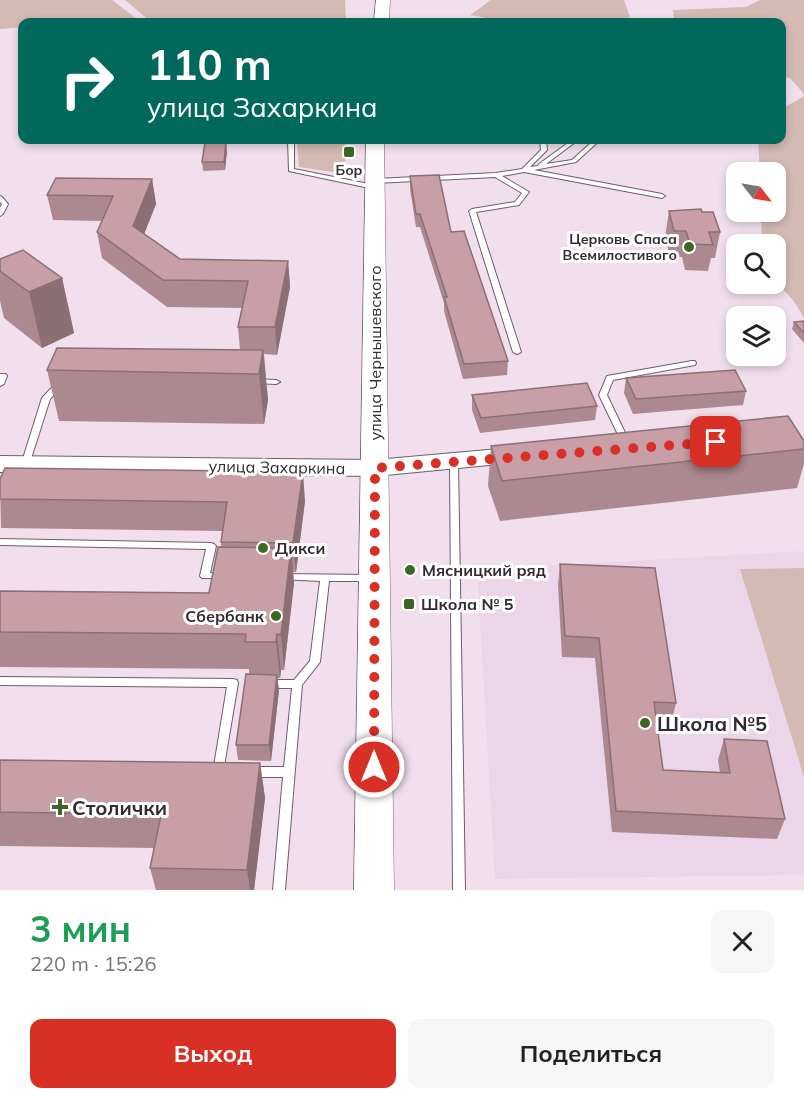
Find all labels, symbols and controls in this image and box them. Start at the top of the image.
text: 110 m [147,38,272,91]
icon: right [48,42,126,120]
text: улица Захаркина [147,90,378,124]
marker: Бор [342,145,356,159]
place label: Бор [335,161,363,179]
north arrow [726,162,786,222]
map controls [726,162,786,366]
place label: Церковь Спаса Всемилостивого [563,230,677,264]
button: search [726,234,786,294]
marker: Церковь Спаса Всемилостивого [682,240,696,254]
street label: улица Чернышевского [365,265,385,441]
button: layers [726,306,786,366]
pin [690,416,741,467]
icon: arrive [699,425,732,458]
street label: улица Захаркина [209,456,345,478]
place label: Дикси [275,538,325,558]
marker: Дикси [256,541,270,555]
place label: Мясницкий ряд [422,560,546,580]
marker: Мясницкий ряд [403,563,417,577]
place label: Школа № 5 [421,594,514,614]
marker: Школа № 5 [402,597,416,611]
place label: Сбербанк [185,606,265,626]
marker: Сбербанк [269,609,283,623]
place label: Школа №5 [657,711,767,736]
marker: Школа №5 [638,716,652,730]
position arrow [342,735,406,799]
place label: Столички [72,795,167,820]
marker: Столички [53,800,67,814]
text: 3 мин [30,906,131,951]
button: close [711,910,774,973]
text: 220 m · 15:26 [30,951,156,976]
button: Выход [30,1019,396,1088]
button: Поделиться [408,1019,774,1088]

